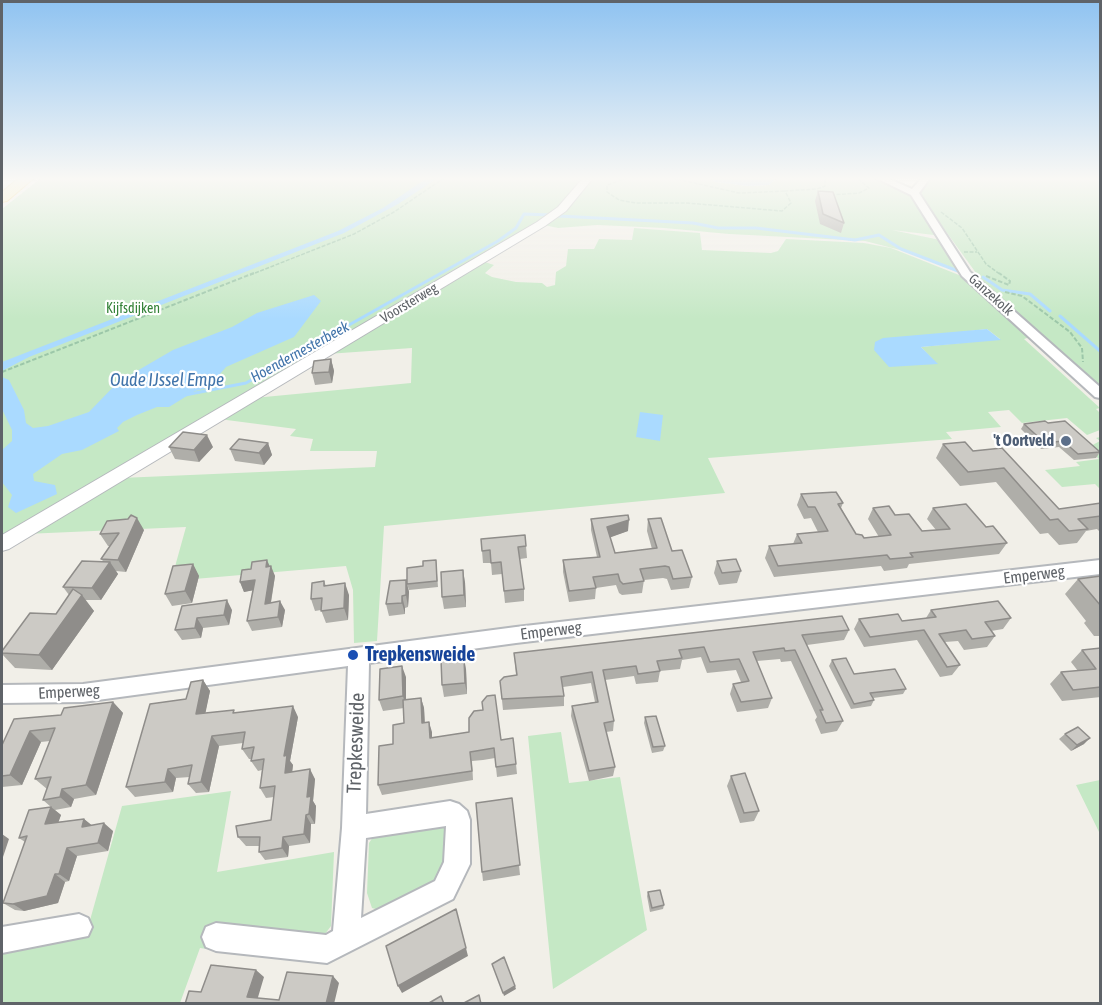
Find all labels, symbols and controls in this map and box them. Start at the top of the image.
street label: Ganzekolk [965,271,1017,319]
street label: Voorsterweg [377,279,441,327]
park label: Kijfsdijken [106,301,160,317]
water label: Hoendernesterbeek [248,317,352,387]
water label: Oude IJssel Empe [110,369,224,391]
place label: 't Oortveld [993,431,1054,451]
marker: 't Oortveld [1059,434,1073,448]
street label: Emperweg [1002,562,1066,588]
street label: Emperweg [519,618,583,644]
place label: Trepkensweide [365,643,475,667]
marker: Trepkensweide [346,648,360,662]
street label: Emperweg [38,681,100,703]
street label: Trepkesweide [342,692,370,794]

